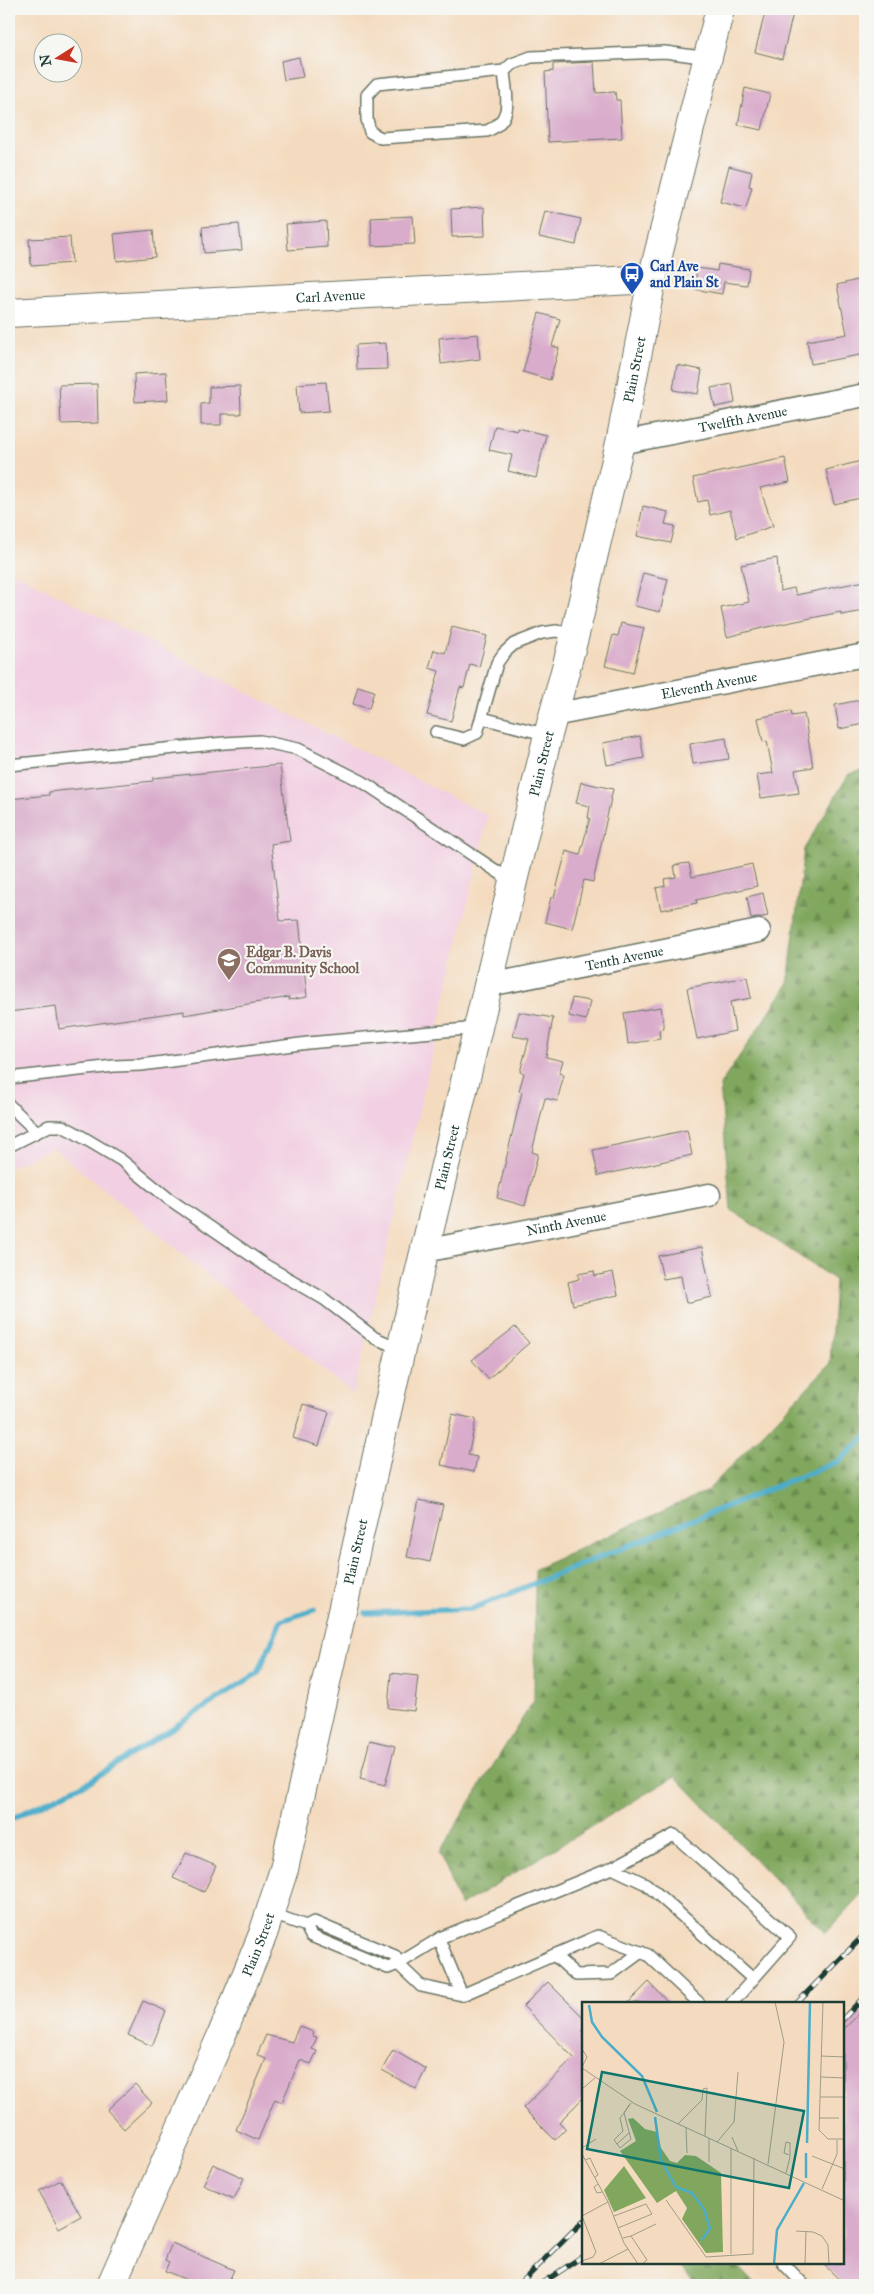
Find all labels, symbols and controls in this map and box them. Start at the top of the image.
north arrow [32,32,82,82]
text: N [36,53,55,68]
place label: Carl Ave and Plain St [650,258,719,291]
bus stop icon: Carl Ave and Plain St [619,261,645,295]
street label: Carl Avenue [295,286,366,307]
street label: Plain Street [620,335,650,404]
street label: Twelfth Avenue [697,402,789,437]
street label: Eleventh Avenue [660,668,759,703]
street label: Plain Street [526,729,558,798]
street label: Tenth Avenue [584,942,665,975]
place label: Edgar B. Davis Community School [246,944,360,978]
school or university icon: Edgar B. Davis Community School [216,947,242,981]
street label: Plain Street [431,1123,463,1192]
street label: Ninth Avenue [525,1207,608,1240]
street label: Plain Street [340,1517,372,1586]
street label: Plain Street [239,1911,278,1979]
inset map [582,2002,844,2264]

